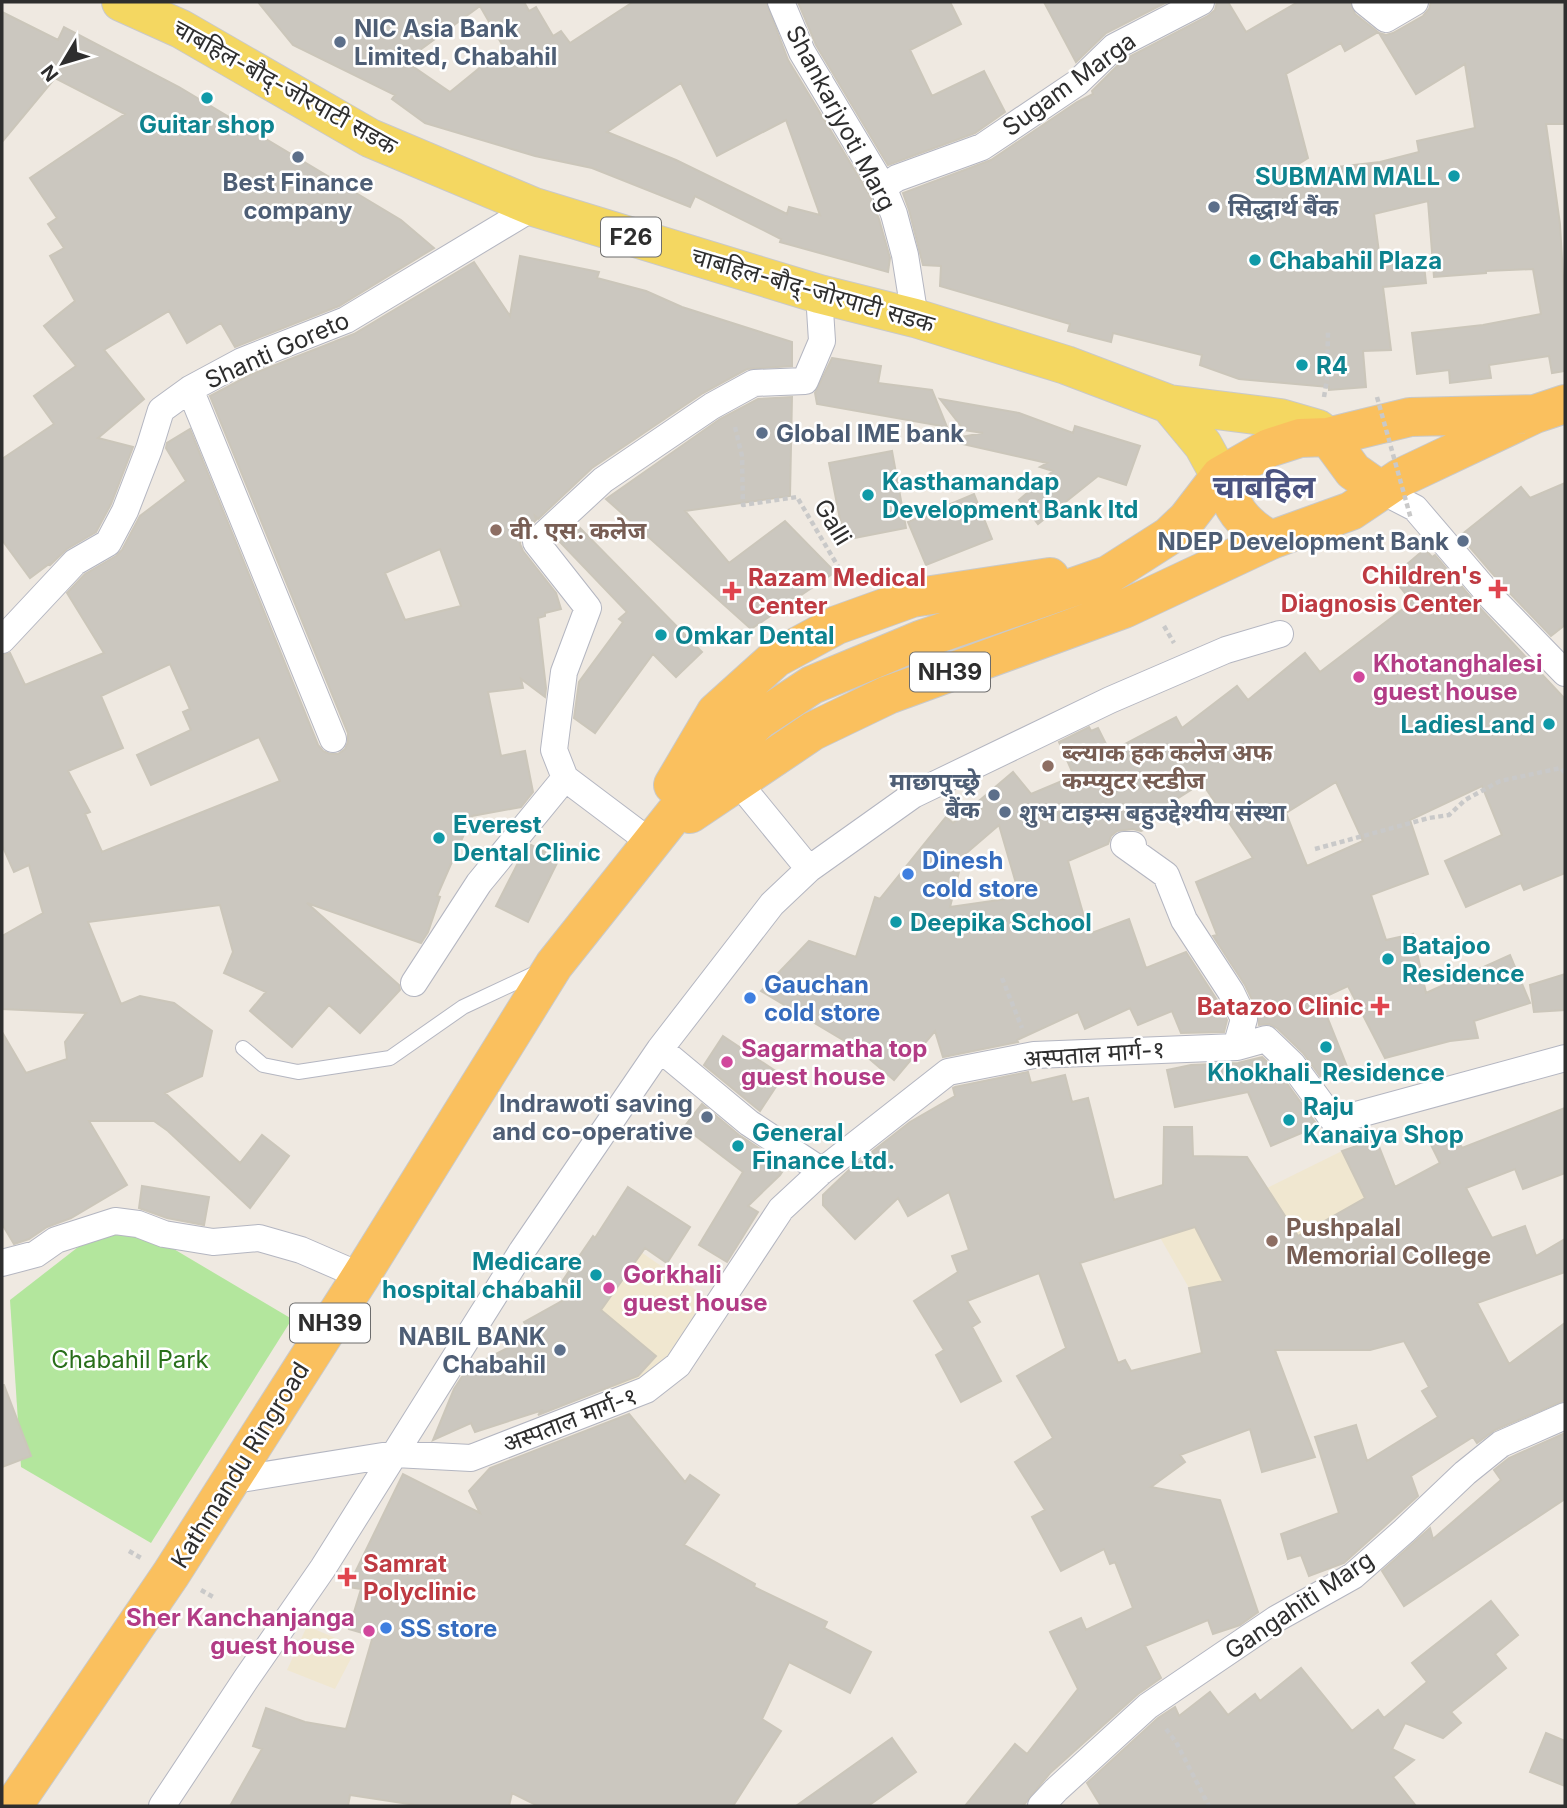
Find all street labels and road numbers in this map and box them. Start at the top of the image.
street label: चाबहिल-बौद्-जोरपाटी सडक [168,13,402,162]
street label: Shankarjyoti Marg [780,20,902,216]
street label: Sugam Marga [997,26,1141,142]
road number: F26 [601,218,661,256]
street label: चाबहिल-बौद्-जोरपाटी सडक [688,241,938,340]
street label: Shanti Goreto [200,305,354,395]
street label: Galli [808,494,858,550]
road number: NH39 [910,652,990,692]
street label: अस्पताल मार्ग-१ [1022,1035,1166,1073]
road number: NH39 [290,1304,370,1342]
street label: Kathmandu Ringroad [165,1357,315,1573]
street label: अस्पताल मार्ग-१ [499,1381,641,1459]
street label: Gangahiti Marg [1219,1545,1379,1665]

